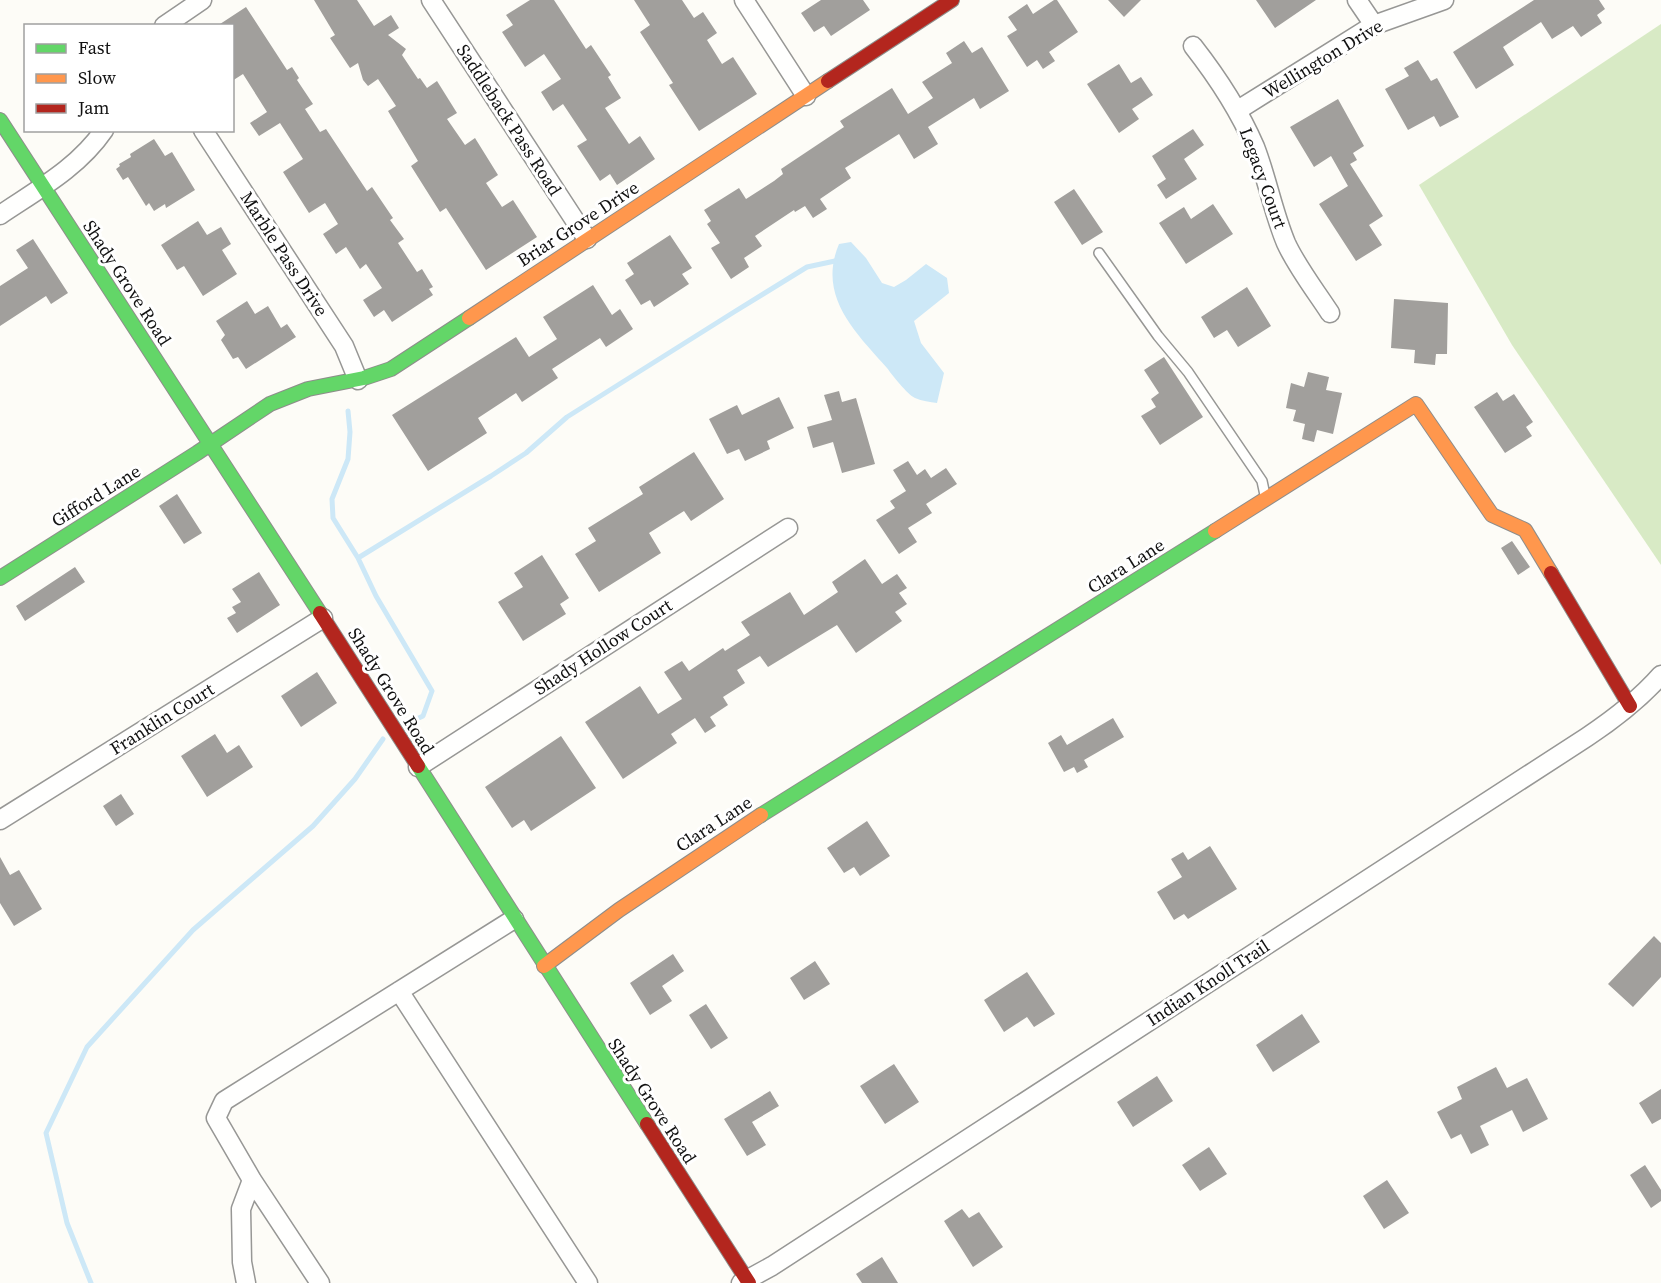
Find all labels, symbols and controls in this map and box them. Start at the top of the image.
street label: Wellington Drive [1258,13,1387,104]
legend [24,24,234,132]
text: Fast [78,35,111,60]
street label: Saddleback Pass Road [451,39,568,200]
text: Slow [78,65,116,90]
text: Jam [77,95,110,120]
street label: Legacy Court [1234,124,1293,232]
street label: Briar Grove Drive [512,175,643,272]
street label: Marble Pass Drive [235,186,334,321]
street label: Shady Grove Road [77,215,177,350]
street label: Gifford Lane [46,458,145,533]
street label: Clara Lane [1083,532,1169,599]
street label: Shady Hollow Court [529,592,677,701]
street label: Shady Grove Road [342,623,440,759]
street label: Franklin Court [105,677,219,761]
street label: Clara Lane [671,790,757,858]
street label: Indian Knoll Trail [1141,933,1274,1032]
street label: Shady Grove Road [602,1033,702,1168]

